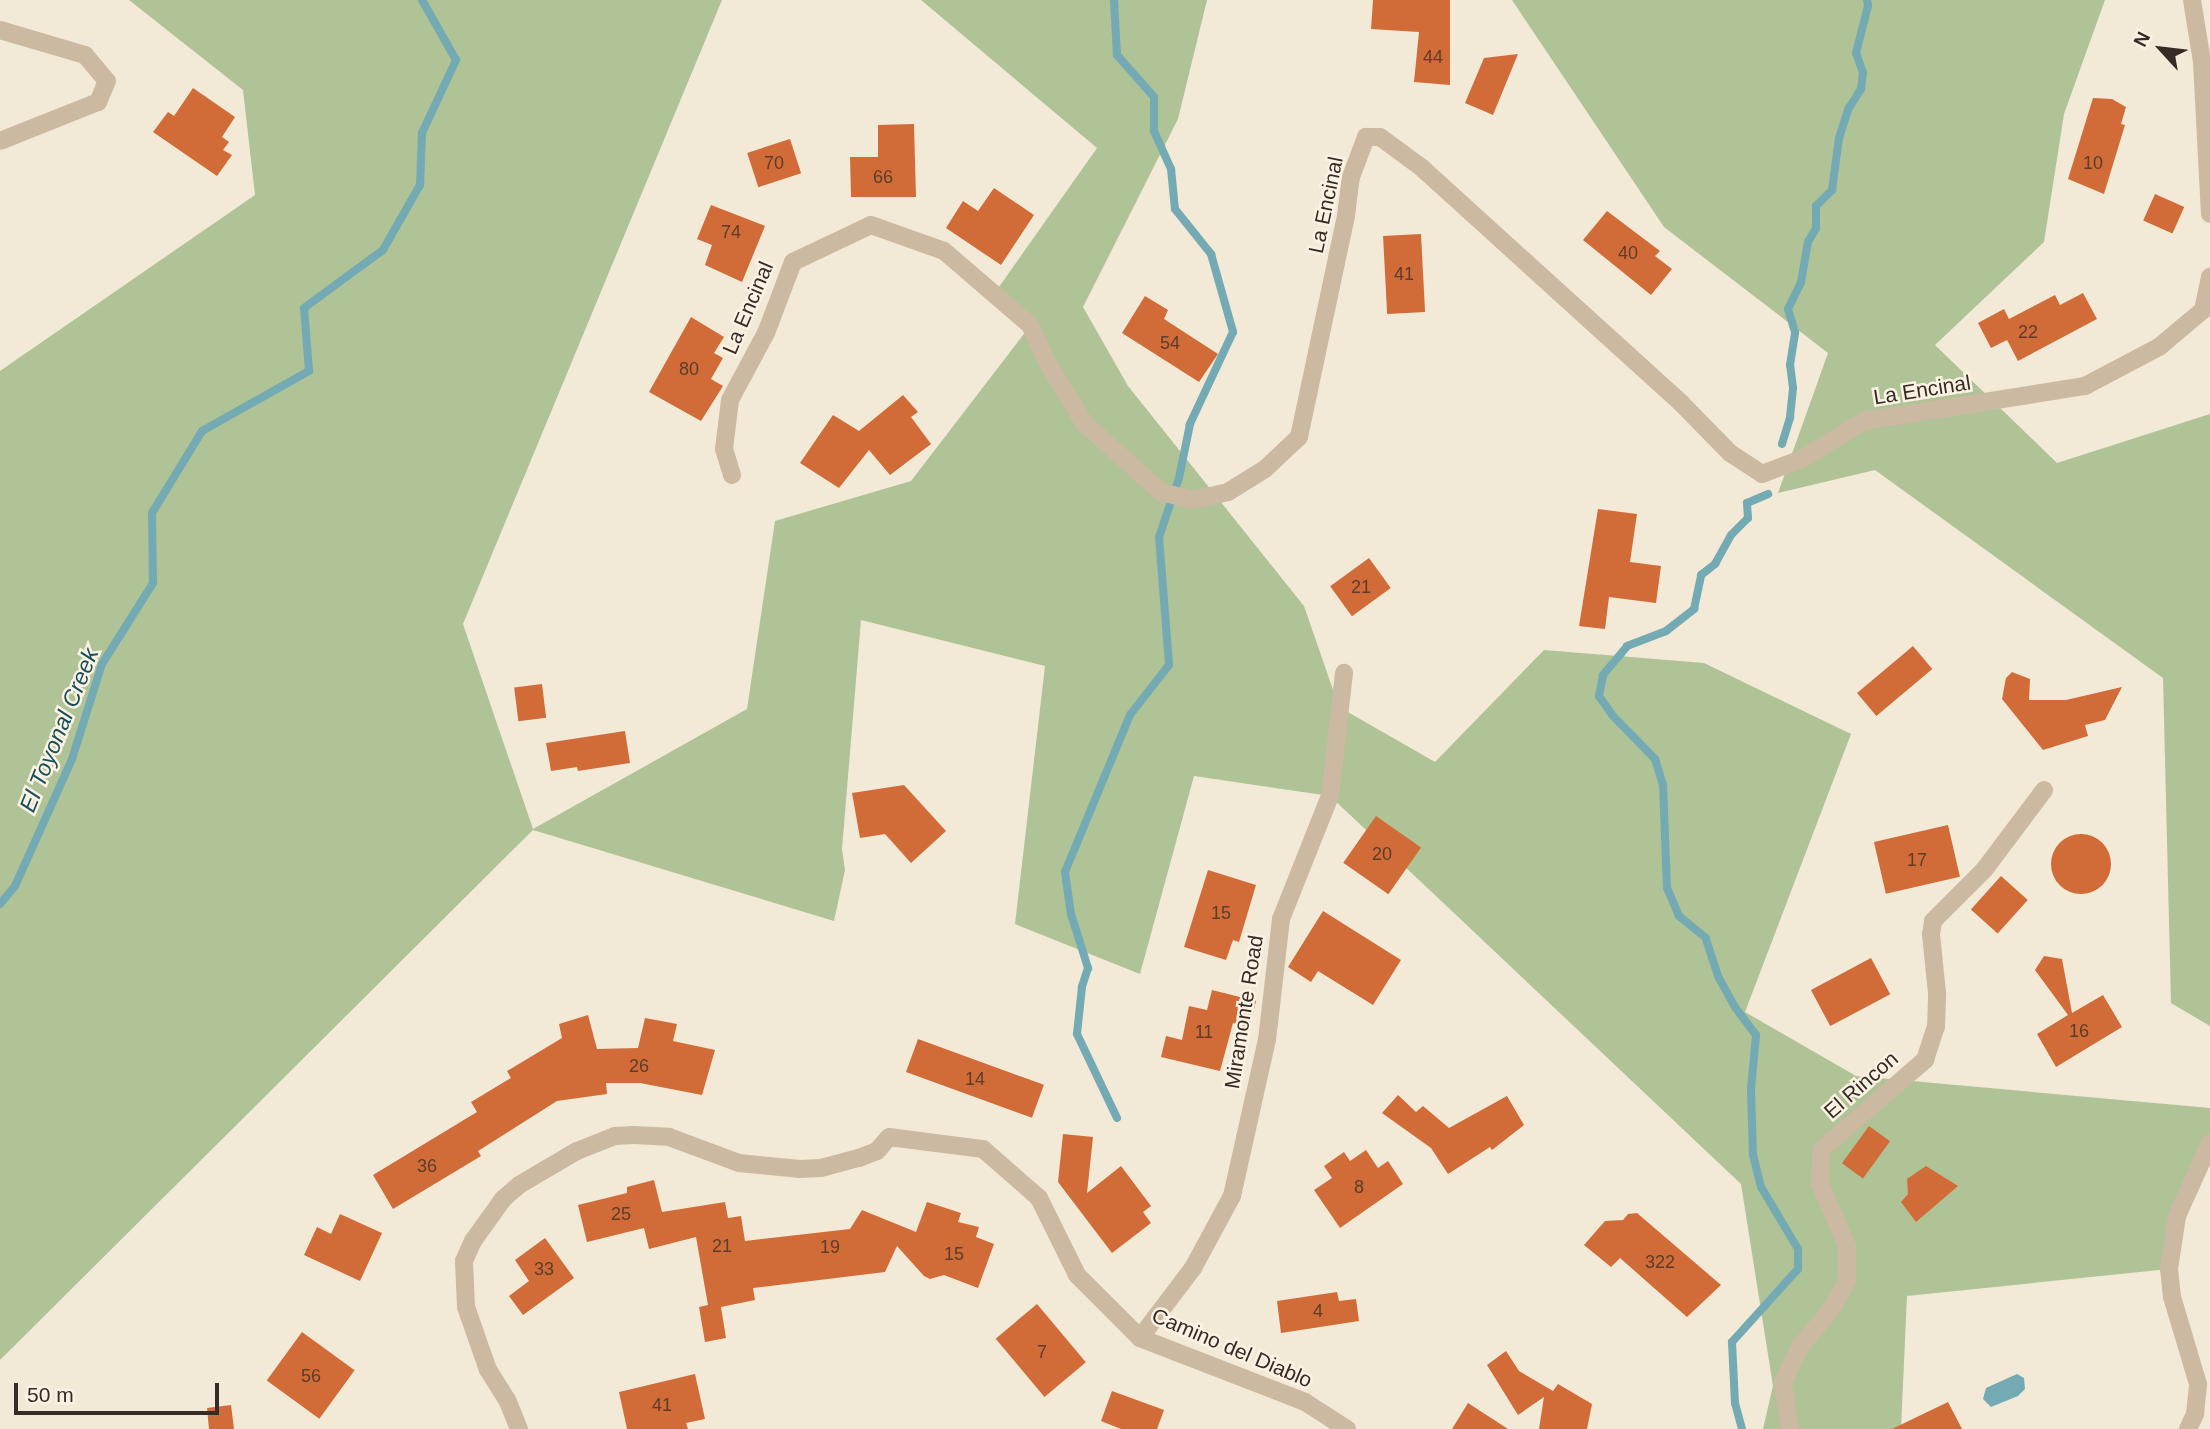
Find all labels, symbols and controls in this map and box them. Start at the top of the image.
north arrow [2126,14,2196,84]
text: N [2129,28,2154,50]
house number: 44 [1423,46,1443,68]
house number: 70 [764,152,784,174]
house number: 10 [2083,152,2103,174]
street label: La Encinal [1303,154,1349,256]
house number: 66 [873,166,893,188]
house number: 74 [721,221,741,243]
house number: 40 [1618,242,1638,264]
street label: La Encinal [717,258,779,358]
house number: 41 [1394,263,1414,285]
house number: 22 [2018,321,2038,343]
house number: 54 [1160,332,1180,354]
house number: 80 [679,358,699,380]
street label: La Encinal [1872,370,1972,410]
house number: 21 [1351,576,1371,598]
water label: El Toyonal Creek [14,644,104,816]
house number: 20 [1372,843,1392,865]
house number: 17 [1907,849,1927,871]
house number: 15 [1211,902,1231,924]
street label: Miramonte Road [1219,933,1269,1091]
house number: 16 [2069,1020,2089,1042]
house number: 11 [1195,1021,1213,1043]
street label: El Rincon [1819,1046,1903,1124]
house number: 26 [629,1055,649,1077]
house number: 14 [965,1068,985,1090]
house number: 36 [417,1155,437,1177]
house number: 8 [1354,1176,1364,1198]
house number: 25 [611,1203,631,1225]
house number: 21 [712,1235,732,1257]
house number: 19 [820,1236,840,1258]
house number: 15 [944,1243,964,1265]
house number: 322 [1645,1251,1675,1273]
house number: 33 [534,1258,554,1280]
house number: 4 [1313,1300,1323,1322]
street label: Camino del Diablo [1148,1303,1316,1393]
house number: 7 [1037,1341,1047,1363]
house number: 56 [301,1365,321,1387]
scale bar [18,1370,222,1414]
text: 50 m [27,1383,74,1406]
house number: 41 [652,1394,672,1416]

